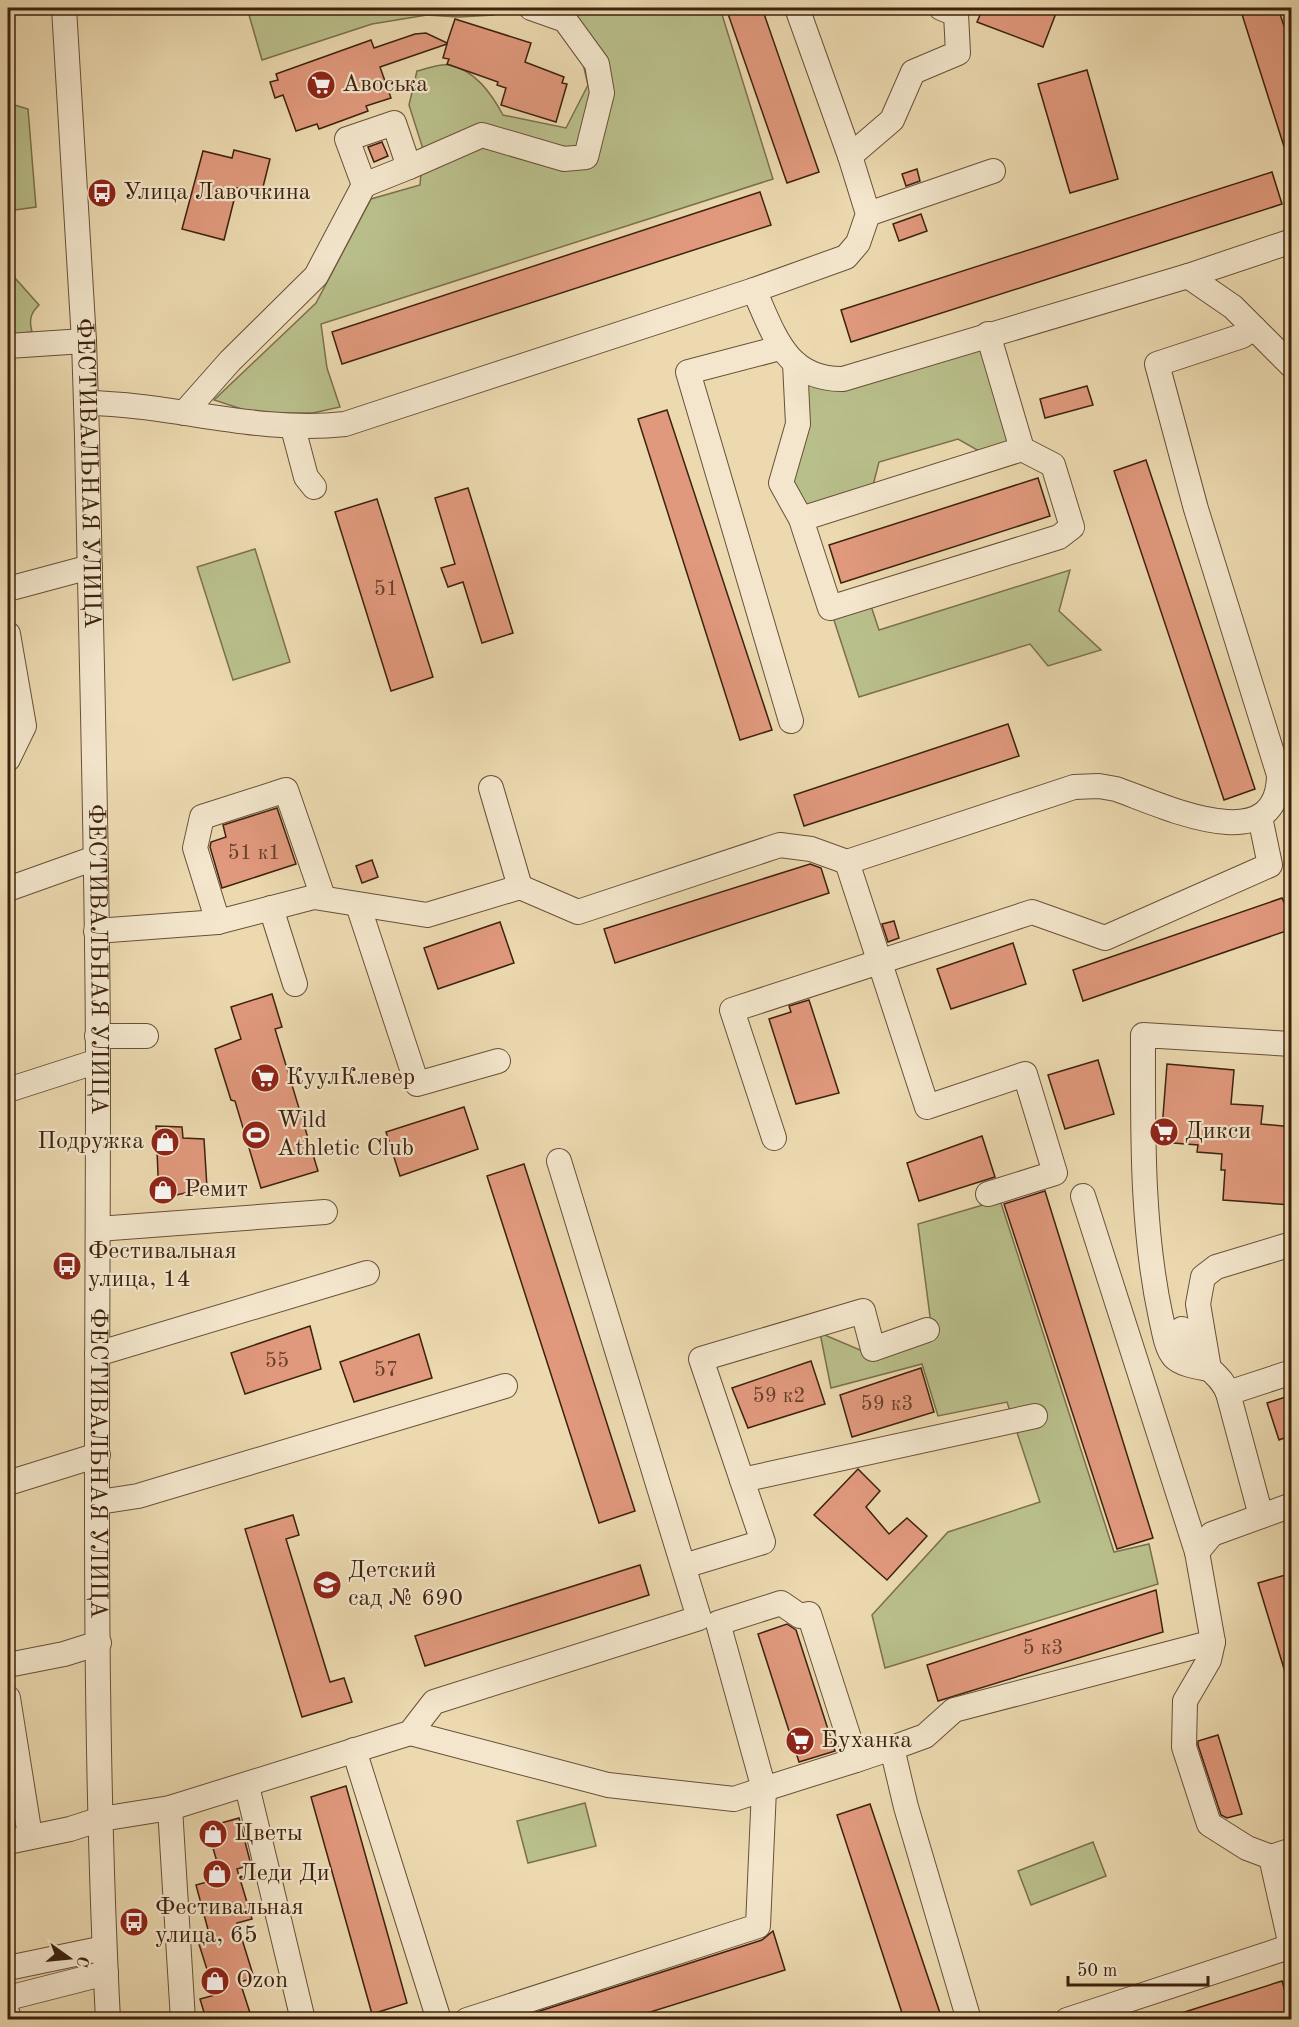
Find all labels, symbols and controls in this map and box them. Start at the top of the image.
supermarket icon: Авоська [305,69,337,101]
place label: Авоська [342,73,428,97]
bus stop icon: Улица Лавочкина [86,177,118,209]
place label: Улица Лавочкина [123,181,311,205]
street label: ФЕСТИВАЛЬНАЯ УЛИЦА [71,317,103,629]
house number: 51 [374,579,398,600]
street label: ФЕСТИВАЛЬНАЯ УЛИЦА [83,804,110,1115]
house number: 51 к1 [228,843,280,864]
supermarket icon: КуулКлевер [249,1062,281,1094]
place label: КуулКлевер [286,1066,415,1090]
place label: Wild Athletic Club [277,1109,414,1161]
supermarket icon: Дикси [1148,1116,1180,1148]
sports icon: Wild Athletic Club [240,1119,272,1151]
place label: Дикси [1185,1120,1251,1144]
shop icon: Подружка [149,1126,181,1158]
place label: Подружка [37,1130,144,1154]
shop icon: Ремит [147,1174,179,1206]
place label: Ремит [184,1178,248,1202]
place label: Фестивальная улица, 14 [88,1240,237,1292]
bus stop icon: Фестивальная улица, 14 [51,1250,83,1282]
street label: ФЕСТИВАЛЬНАЯ УЛИЦА [85,1308,109,1619]
house number: 55 [265,1351,289,1372]
house number: 57 [374,1360,398,1381]
house number: 59 к2 [753,1386,805,1407]
house number: 59 к3 [861,1394,913,1415]
place label: Детский сад № 690 [348,1559,463,1611]
school or university icon: Детский сад № 690 [311,1569,343,1601]
house number: 5 к3 [1023,1638,1063,1659]
supermarket icon: Буханка [784,1725,816,1757]
place label: Буханка [821,1729,912,1753]
shop icon: Цветы [197,1818,229,1850]
place label: Цветы [234,1822,303,1846]
shop icon: Леди Ди [201,1858,233,1890]
place label: Леди Ди [238,1862,330,1886]
place label: Фестивальная улица, 65 [155,1896,304,1948]
bus stop icon: Фестивальная улица, 65 [118,1906,150,1938]
north arrow [39,1928,99,1988]
scale bar [1068,1949,1208,1987]
text: С [72,1954,91,1969]
text: 50 m [1077,1962,1117,1980]
shop icon: Ozon [199,1965,231,1997]
place label: Ozon [236,1969,288,1993]

